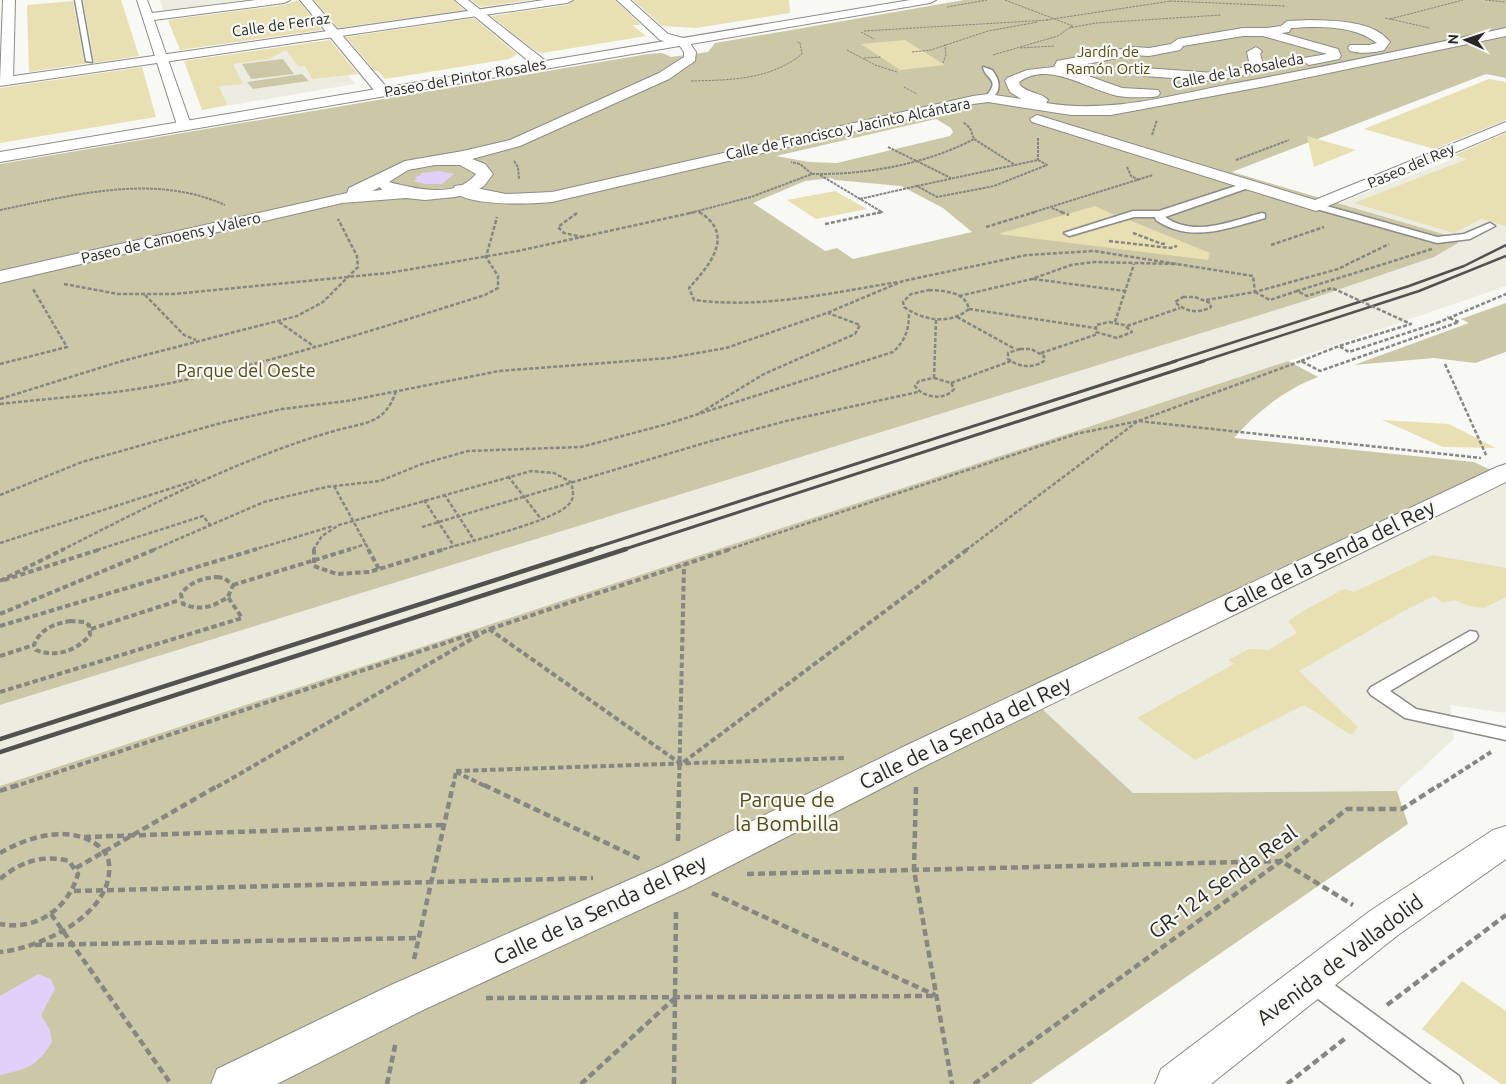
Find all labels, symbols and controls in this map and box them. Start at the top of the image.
street label: Calle de Ferraz [231,9,331,40]
north arrow [1441,15,1491,65]
text: N [1445,34,1461,45]
park label: Jardín de Ramón Ortiz [1066,43,1150,77]
street label: Calle de la Rosaleda [1171,49,1305,92]
street label: Paseo del Pintor Rosales [383,55,547,100]
street label: Calle de Francisco y Jacinto Alcántara [724,94,972,163]
street label: Paseo del Rey [1365,140,1457,191]
street label: Paseo de Camoens y Valero [79,209,262,266]
park label: Parque del Oeste [176,360,316,380]
street label: Calle de la Senda del Rey [1219,494,1438,618]
street label: Calle de la Senda del Rey [855,670,1074,794]
park label: Parque de la Bombilla [735,787,839,835]
street label: GR-124 Senda Real [1144,820,1301,943]
street label: Calle de la Senda del Rey [489,849,710,969]
street label: Avenida de Valladolid [1252,889,1427,1030]

